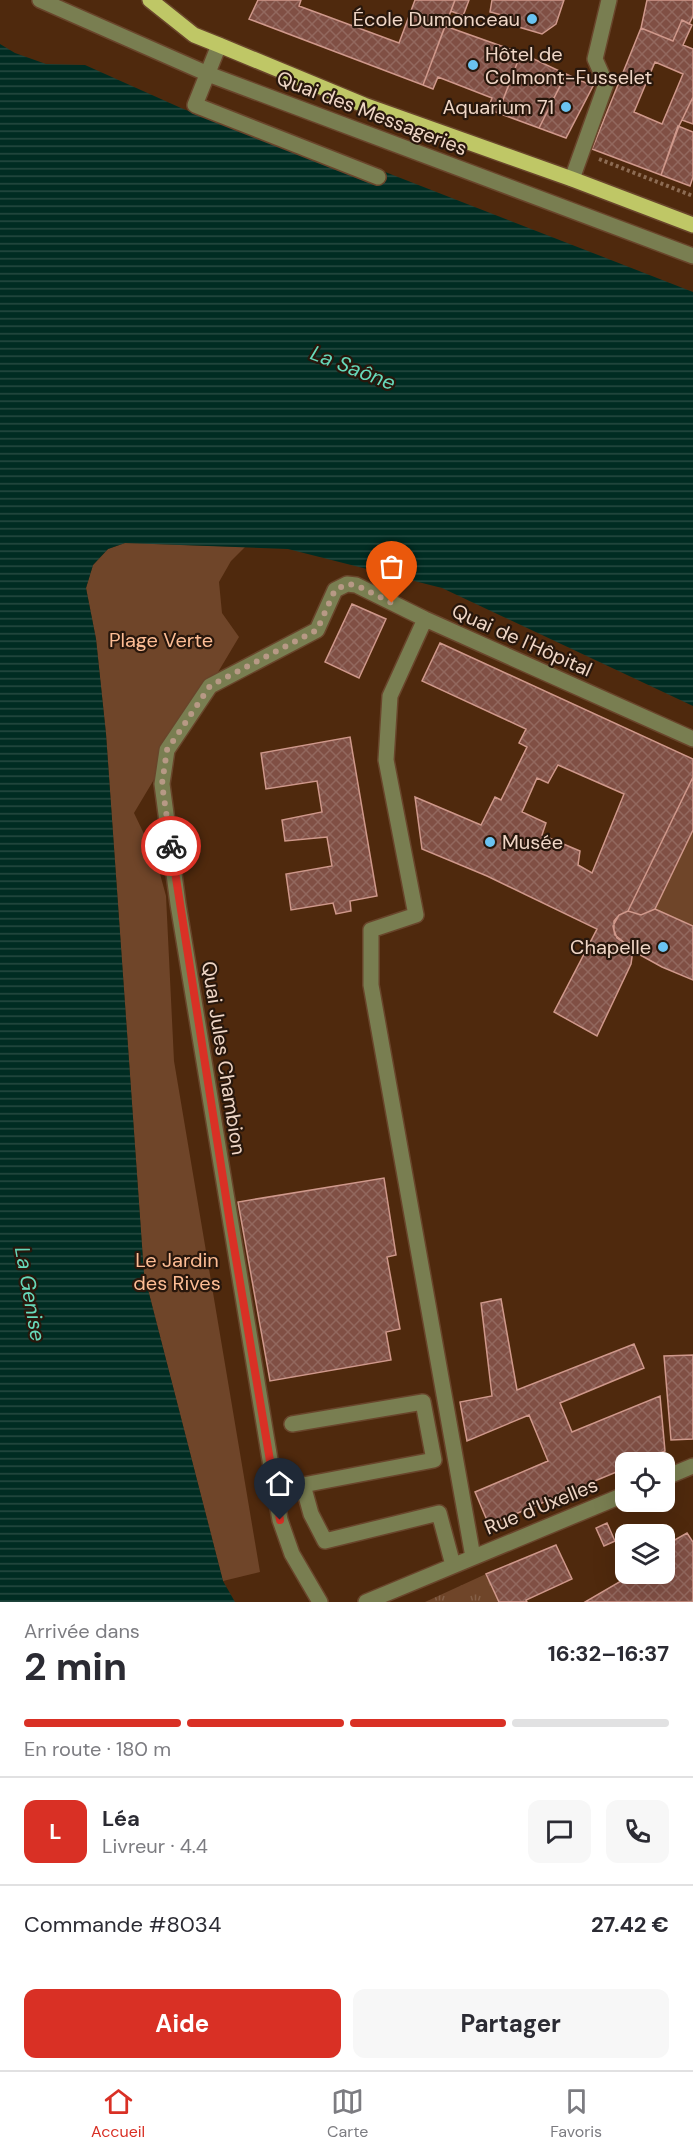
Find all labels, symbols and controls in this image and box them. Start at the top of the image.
place label: École Dumonceau [353,6,520,32]
marker: École Dumonceau [525,12,539,26]
place label: Hôtel de Colmont-Fusselet [485,41,653,90]
marker: Hôtel de Colmont-Fusselet [466,58,480,72]
street label: Quai des Messageries [273,65,471,161]
place label: Aquarium 71 [443,94,554,120]
marker: Aquarium 71 [559,100,573,114]
water label: La Saône [306,339,400,397]
pin [366,541,417,603]
icon: bag [375,550,408,583]
street label: Quai de l'Hôpital [448,597,596,683]
park label: Plage Verte [109,627,213,653]
courier [141,816,201,876]
place label: Musée [502,829,563,855]
icon: bike [155,830,188,863]
marker: Musée [483,835,497,849]
place label: Chapelle [570,934,651,960]
marker: Chapelle [656,940,670,954]
street label: Quai Jules Chambion [196,959,252,1157]
water label: La Genise [8,1244,52,1344]
park label: Le Jardin des Rives [133,1247,221,1296]
map controls [615,1452,675,1584]
button: locate [615,1452,675,1512]
pin [254,1458,305,1520]
icon: home [263,1467,296,1500]
street label: Rue d'Uxelles [480,1471,602,1541]
button: layers [615,1524,675,1584]
text: Arrivée dans [24,1618,140,1644]
text: 16:32–16:37 [548,1639,669,1668]
text: 2 min [24,1641,127,1692]
text: En route · 180 m [24,1736,171,1762]
button: chat [528,1800,591,1863]
button: phone [606,1800,669,1863]
text: Léa [102,1804,140,1833]
text: L [49,1817,62,1846]
text: Livreur · 4.4 [102,1833,208,1859]
text: Commande #8034 [24,1910,221,1939]
text: 27.42 € [591,1910,669,1939]
button: Aide [24,1989,341,2058]
button: Partager [353,1989,669,2058]
tab: Accueil [91,2085,145,2142]
tab: Carte [327,2085,368,2142]
tab: Favoris [550,2085,602,2142]

